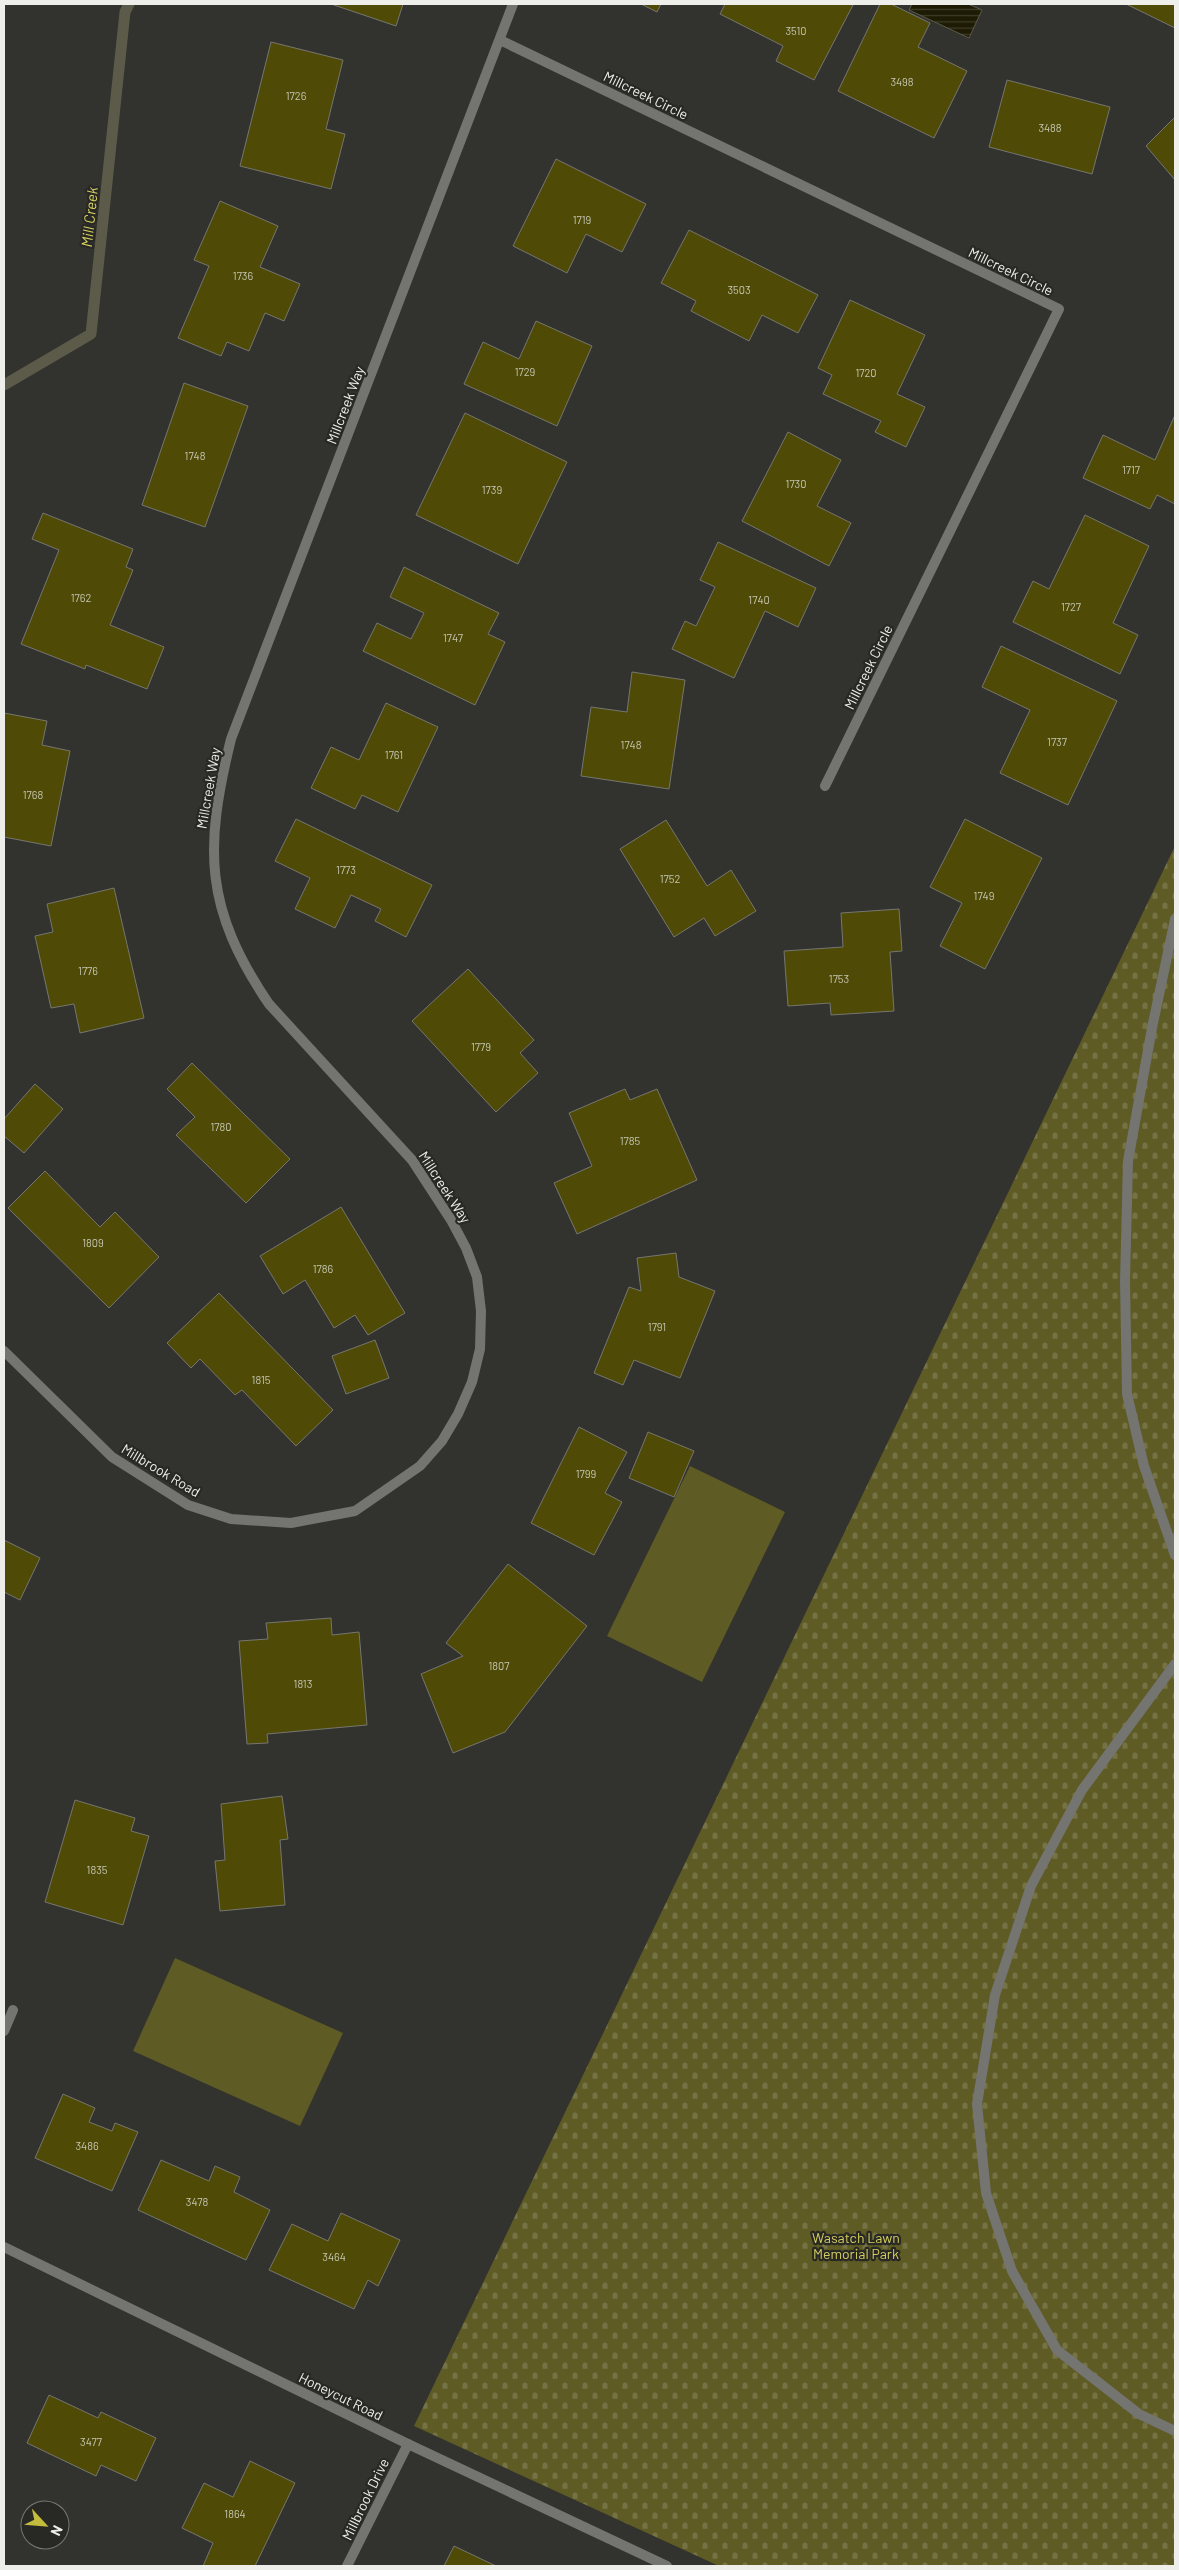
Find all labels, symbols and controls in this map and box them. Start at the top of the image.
house number: 3510 [785,24,807,37]
street label: Millcreek Circle [601,67,691,123]
house number: 3498 [890,75,914,88]
house number: 1726 [286,89,307,102]
house number: 3488 [1038,121,1062,134]
water label: Mill Creek [77,185,101,248]
house number: 1719 [573,213,592,226]
street label: Millcreek Circle [966,243,1056,299]
house number: 1736 [233,269,254,282]
house number: 3503 [727,283,751,296]
street label: Millcreek Way [322,363,368,446]
house number: 1729 [515,365,536,378]
house number: 1720 [855,366,877,379]
house number: 1748 [185,449,206,462]
house number: 1717 [1122,463,1140,476]
house number: 1730 [786,477,806,490]
house number: 1739 [482,483,502,496]
house number: 1762 [71,591,91,604]
house number: 1740 [748,593,770,606]
house number: 1727 [1061,600,1081,613]
street label: Millcreek Circle [840,622,896,712]
house number: 1747 [443,631,463,644]
house number: 1737 [1047,735,1067,748]
house number: 1748 [621,738,642,751]
street label: Millcreek Way [192,746,224,830]
house number: 1761 [385,748,403,761]
house number: 1768 [23,788,43,801]
house number: 1773 [336,863,356,876]
house number: 1752 [660,872,680,885]
house number: 1749 [974,889,995,902]
house number: 1776 [78,964,98,977]
house number: 1753 [829,972,849,985]
house number: 1779 [471,1040,491,1053]
house number: 1780 [211,1120,232,1133]
house number: 1785 [620,1134,641,1147]
street label: Millcreek Way [415,1148,475,1227]
house number: 1809 [82,1236,104,1249]
house number: 1786 [313,1262,334,1275]
house number: 1791 [648,1320,666,1333]
house number: 1815 [252,1373,271,1386]
street label: Millbrook Road [119,1440,203,1500]
house number: 1799 [576,1467,597,1480]
house number: 1807 [489,1659,510,1672]
house number: 1813 [294,1677,312,1690]
house number: 1835 [87,1863,108,1876]
house number: 3486 [75,2139,99,2152]
house number: 3478 [186,2195,208,2208]
park label: Wasatch Lawn Memorial Park [812,2229,900,2262]
house number: 3464 [322,2250,346,2263]
street label: Honeycut Road [296,2368,386,2424]
house number: 3477 [80,2435,102,2448]
street label: Millbrook Drive [338,2455,392,2543]
north arrow [20,2500,70,2550]
house number: 1864 [224,2507,246,2520]
text: N [47,2523,67,2539]

